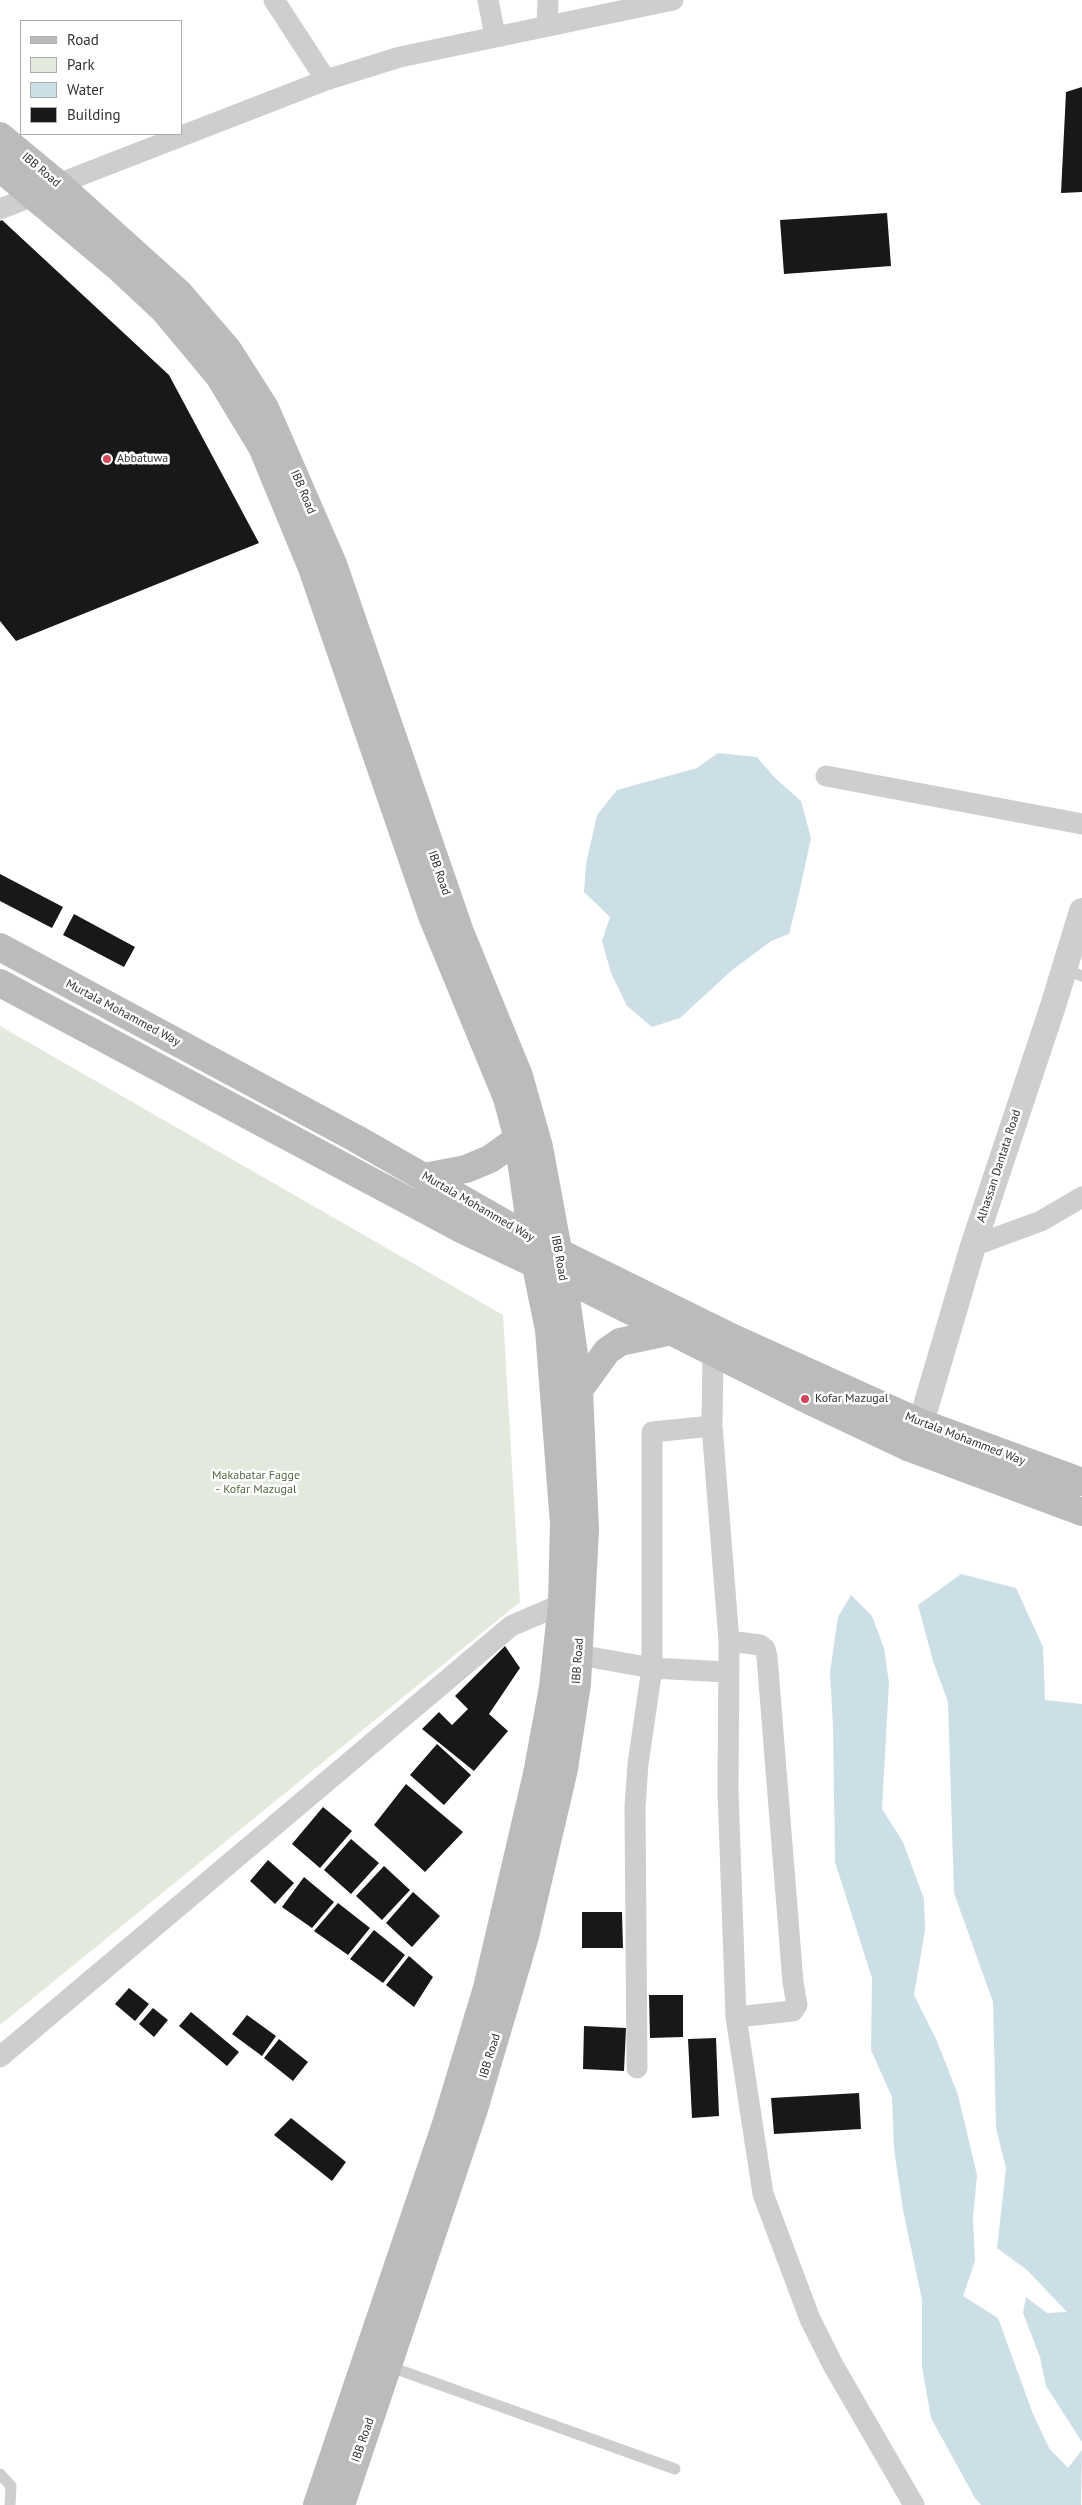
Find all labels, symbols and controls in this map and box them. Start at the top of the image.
legend [20,20,182,135]
text: Road [67,30,99,49]
text: Park [67,55,95,74]
text: Water [67,80,104,99]
text: Building [67,105,121,124]
street label: IBB Road [19,150,63,190]
place label: Abbatuwa [117,452,168,466]
marker: Abbatuwa [101,453,113,465]
street label: IBB Road [287,468,319,516]
street label: IBB Road [425,849,453,897]
street label: Murtala Mohammed Way [63,977,183,1049]
street label: Alhassan Dantata Road [974,1108,1024,1224]
street label: Murtala Mohammed Way [419,1169,537,1245]
street label: IBB Road [548,1234,570,1282]
place label: Kofar Mazugal [815,1392,888,1406]
marker: Kofar Mazugal [799,1393,811,1405]
street label: Murtala Mohammed Way [903,1409,1027,1469]
park label: Makabatar Fagge - Kofar Mazugal [212,1469,300,1497]
street label: IBB Road [569,1637,587,1685]
street label: IBB Road [476,2032,504,2080]
street label: IBB Road [349,2416,377,2464]

